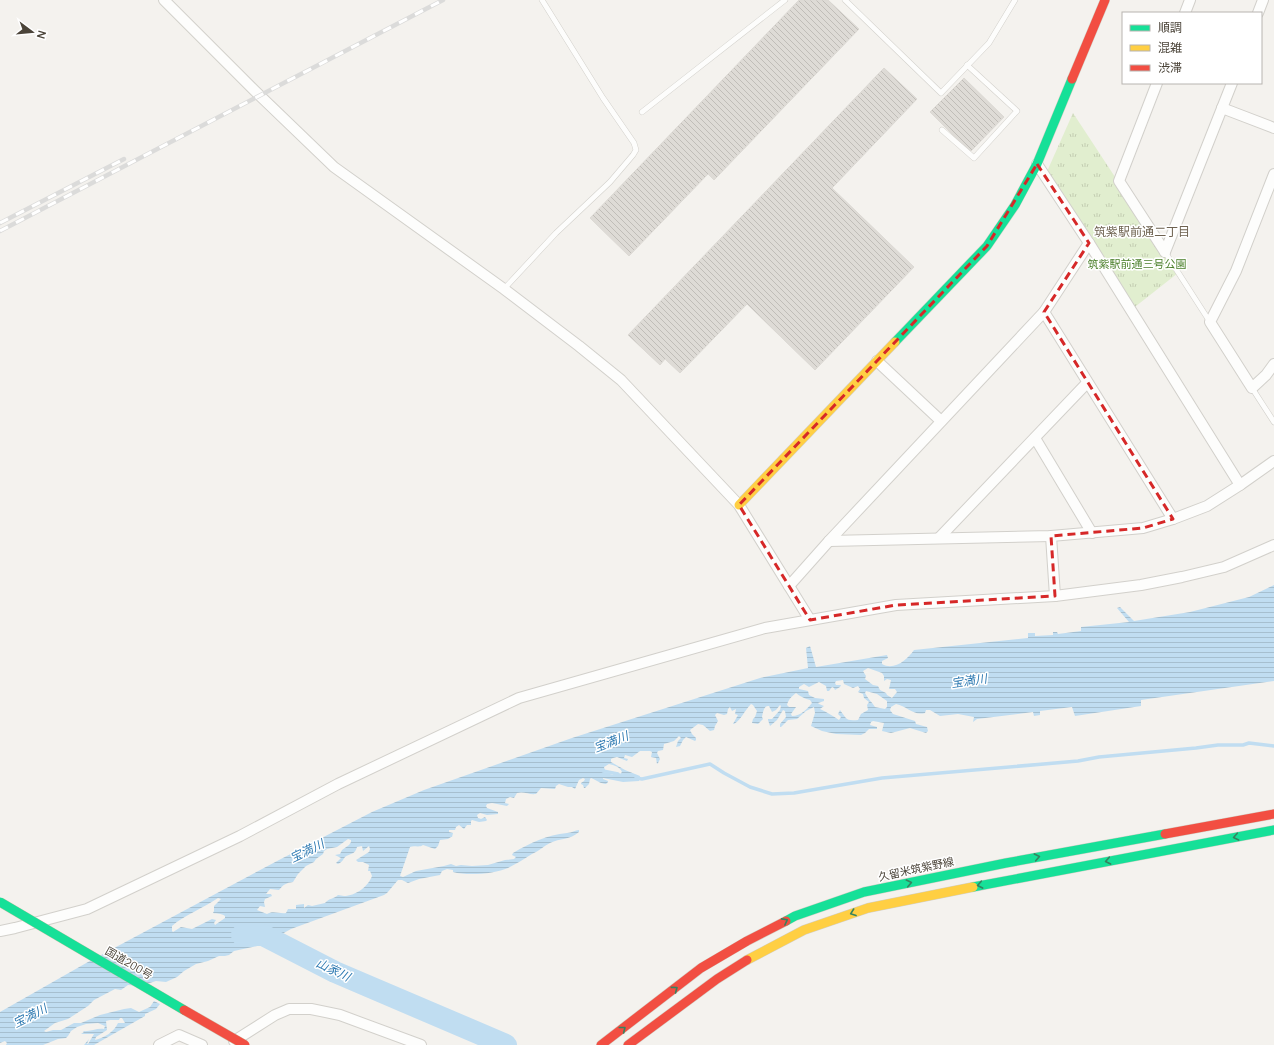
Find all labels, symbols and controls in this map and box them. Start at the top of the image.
north arrow [12,12,52,52]
legend [1122,12,1262,84]
text: 順調 [1158,19,1182,36]
text: N [34,29,50,41]
text: 混雑 [1158,39,1182,56]
text: 渋滞 [1158,59,1182,76]
district label: 筑紫駅前通二丁目 [1094,223,1190,240]
park label: 筑紫駅前通三号公園 [1088,256,1187,271]
water label: 宝満川 [950,669,990,691]
water label: 宝満川 [591,726,633,756]
one-way arrow [1233,832,1239,841]
water label: 宝満川 [287,834,328,866]
street label: 久留米筑紫野線 [877,853,955,884]
one-way arrow [1034,853,1040,862]
one-way arrow [1105,857,1111,865]
one-way arrow [906,879,913,887]
one-way arrow [977,881,983,889]
one-way arrow [850,908,857,917]
one-way arrow [781,918,789,925]
street label: 国道200号 [103,943,156,982]
water label: 山家川 [313,954,355,986]
one-way arrow [670,986,677,993]
water label: 宝満川 [10,999,51,1031]
one-way arrow [618,1026,625,1033]

